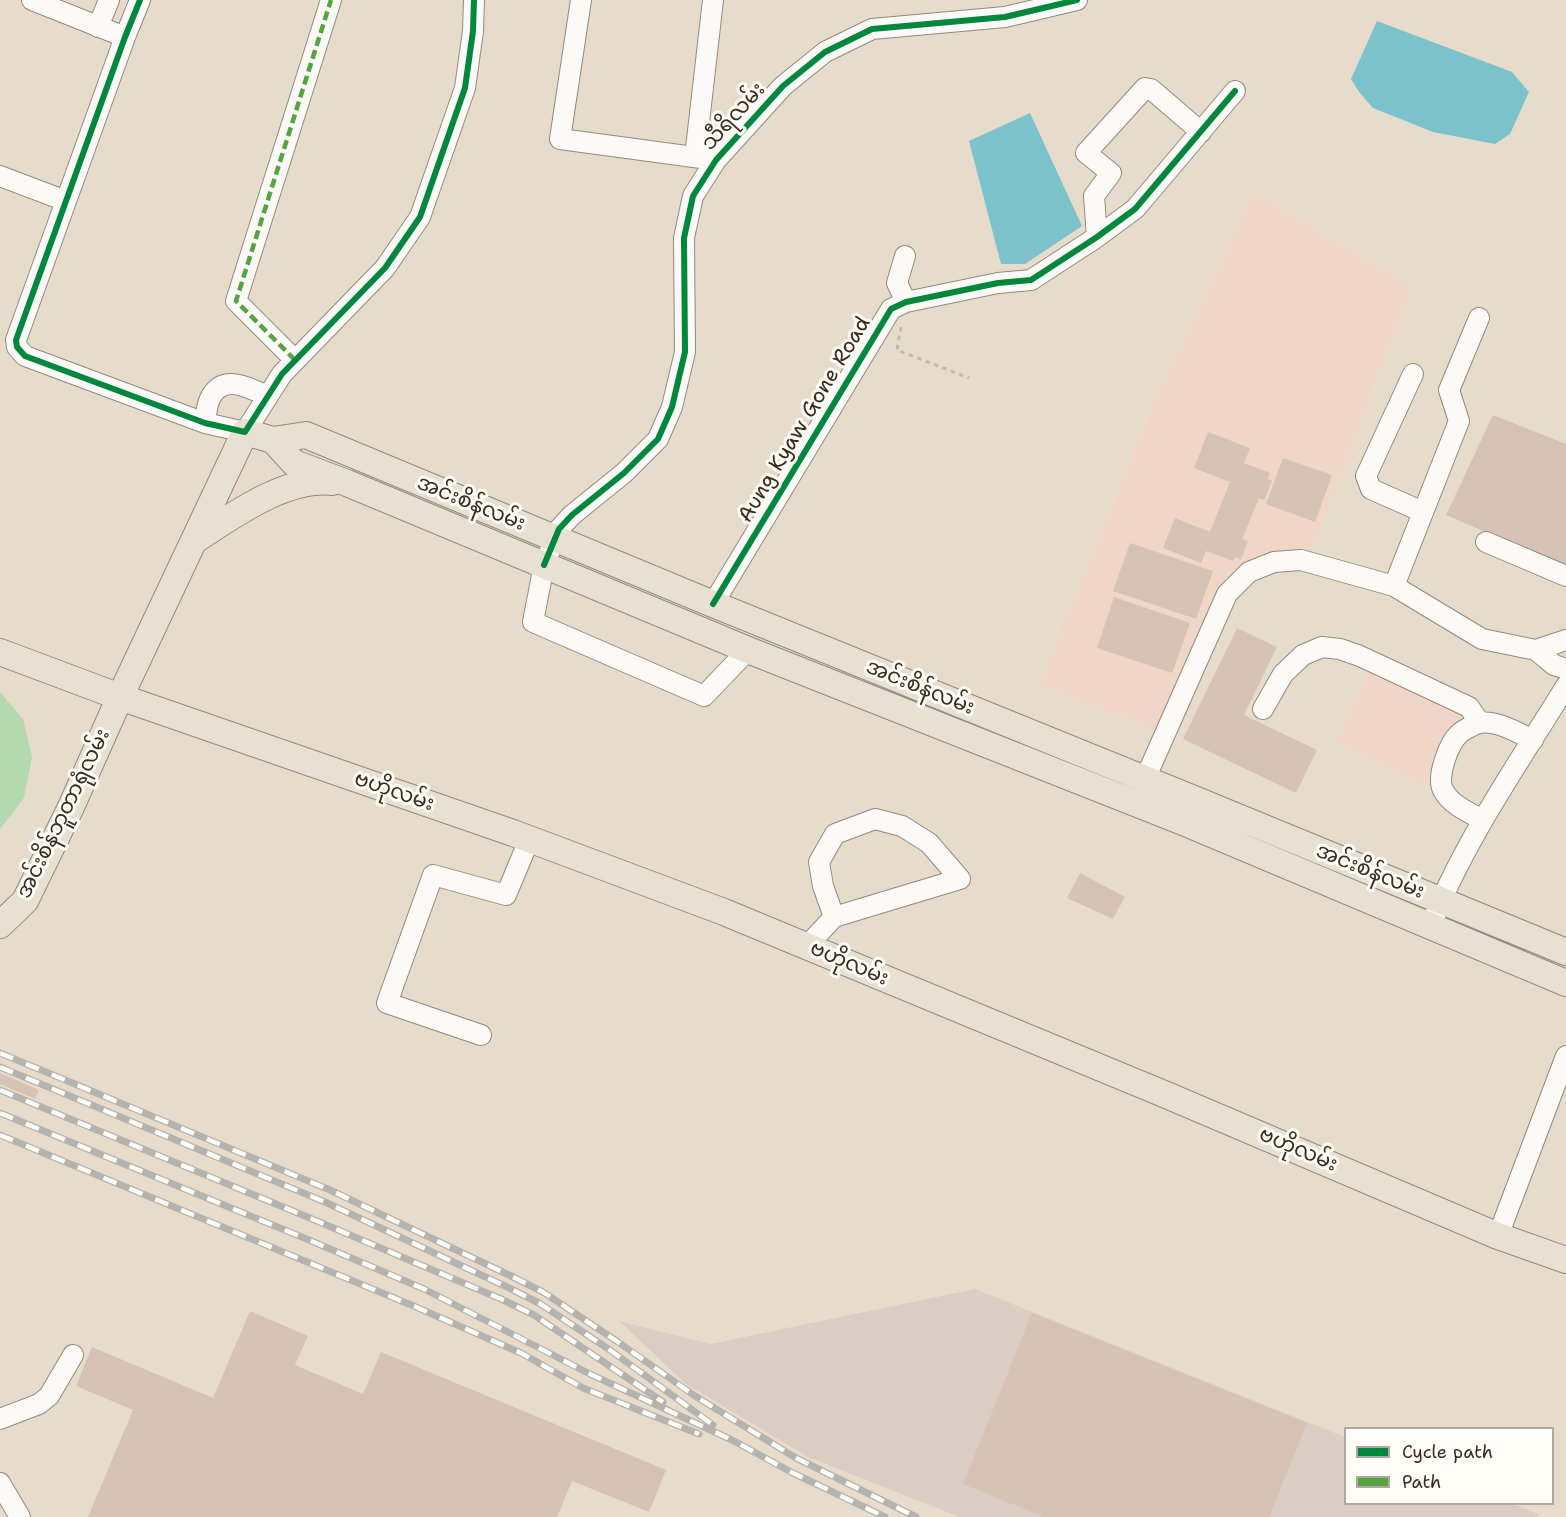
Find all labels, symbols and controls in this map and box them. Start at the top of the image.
street label: သီရိလမ်း [697,78,771,156]
street label: Aung Kyaw Gone Road [734,313,876,527]
street label: အင်းစိန်လမ်း [413,471,529,537]
street label: အင်းစိန်လမ်း [862,655,978,721]
street label: အင်းစိန်ဘူတာရုံလမ်း [12,725,116,903]
street label: ဗဟိုလမ်း [351,767,437,817]
street label: အင်းစိန်လမ်း [1312,839,1428,905]
street label: ဗဟိုလမ်း [806,936,892,992]
street label: ဗဟိုလမ်း [1255,1122,1341,1178]
legend [1344,1427,1554,1505]
text: Cycle path [1402,1440,1493,1464]
text: Path [1402,1470,1441,1494]

